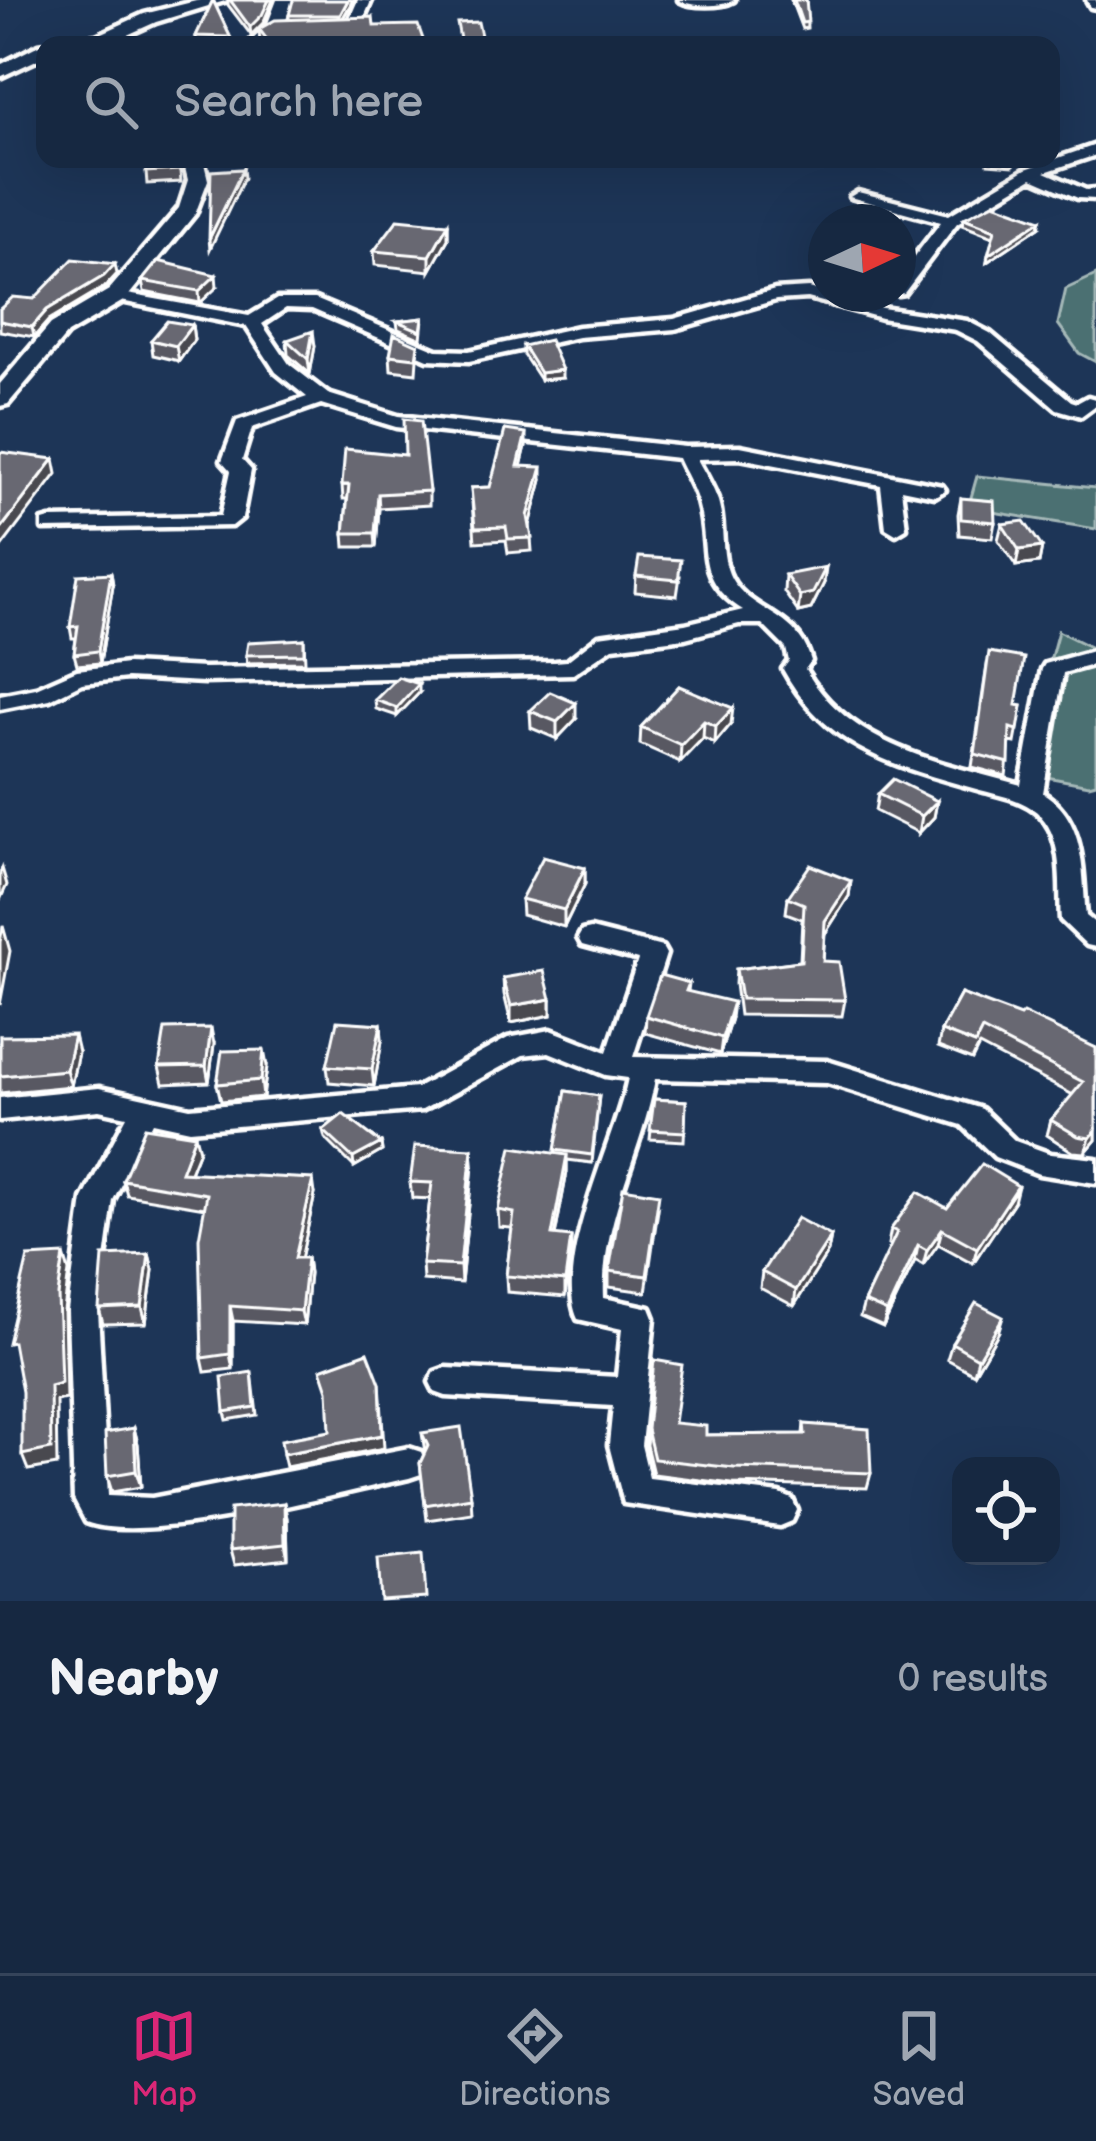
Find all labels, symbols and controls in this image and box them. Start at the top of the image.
search box [36,36,1060,168]
icon: search [78,69,144,135]
text: Search here [174,75,423,130]
north arrow [808,204,916,312]
map controls [952,1457,1060,1565]
button: locate [952,1457,1060,1565]
text: Nearby [48,1649,219,1710]
text: 0 results [897,1656,1048,1703]
tab: Map [131,2003,197,2115]
tab: Directions [459,2003,611,2115]
tab: Saved [872,2003,965,2115]

